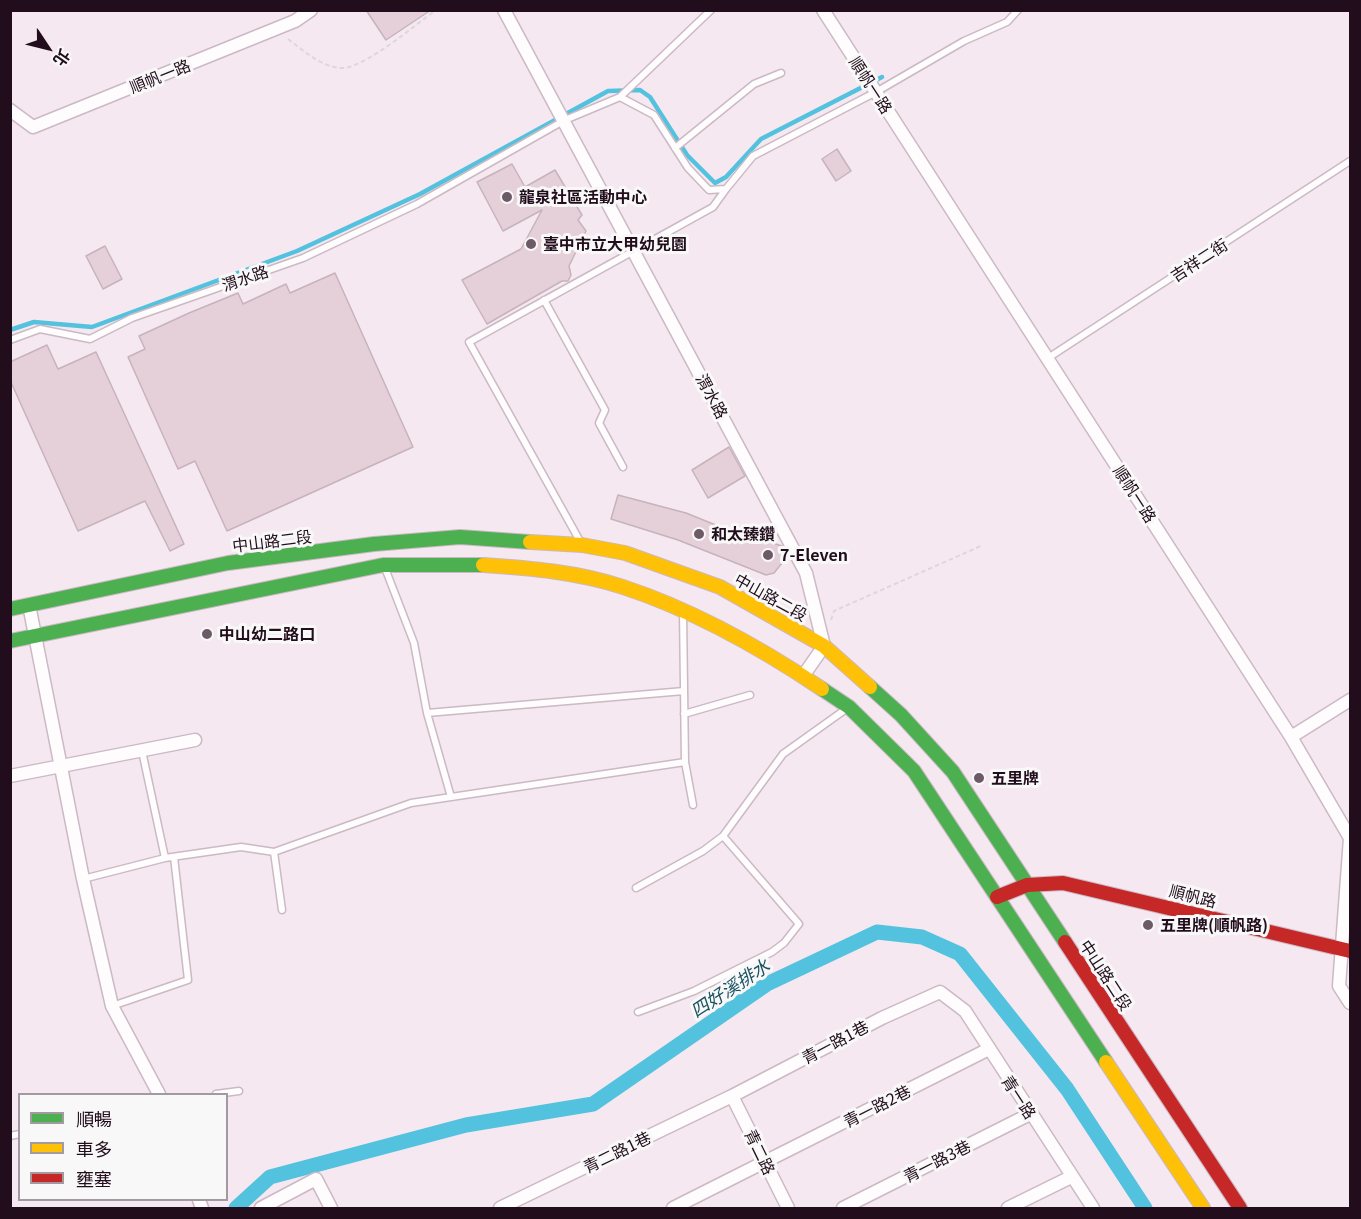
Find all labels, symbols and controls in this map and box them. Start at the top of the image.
north arrow [18,18,78,78]
text: 北 [48,45,77,72]
street label: 順帆一路 [846,53,896,117]
street label: 順帆一路 [127,55,193,97]
place label: 龍泉社區活動中心 [519,187,647,207]
marker: 龍泉社區活動中心 [500,190,514,204]
place label: 臺中市立大甲幼兒園 [543,234,687,254]
street label: 吉祥二街 [1167,235,1231,285]
marker: 臺中市立大甲幼兒園 [524,237,538,251]
street label: 渭水路 [219,261,271,295]
street label: 渭水路 [692,370,732,422]
street label: 順帆一路 [1110,462,1160,526]
place label: 和太臻鑽 [711,524,775,544]
street label: 中山路二段 [231,527,313,555]
marker: 和太臻鑽 [692,527,706,541]
place label: 7-Eleven [780,545,848,565]
marker: 7-Eleven [761,548,775,562]
street label: 中山路二段 [731,569,811,625]
place label: 中山幼二路口 [219,624,315,644]
marker: 中山幼二路口 [200,627,214,641]
place label: 五里牌 [991,768,1039,788]
marker: 五里牌 [972,771,986,785]
street label: 順帆路 [1167,881,1219,911]
place label: 五里牌(順帆路) [1160,915,1268,935]
marker: 五里牌(順帆路) [1141,918,1155,932]
street label: 中山路二段 [1076,936,1136,1014]
water label: 四好溪排水 [686,954,774,1022]
street label: 青一路1巷 [798,1016,872,1068]
street label: 青一路 [998,1072,1040,1122]
street label: 青一路2巷 [840,1081,914,1131]
legend [18,1093,228,1201]
text: 順暢 [76,1105,112,1131]
street label: 青二路 [741,1126,779,1178]
street label: 青二路1巷 [580,1127,654,1177]
text: 車多 [76,1135,112,1161]
street label: 青一路3巷 [900,1136,974,1186]
text: 壅塞 [76,1165,112,1191]

